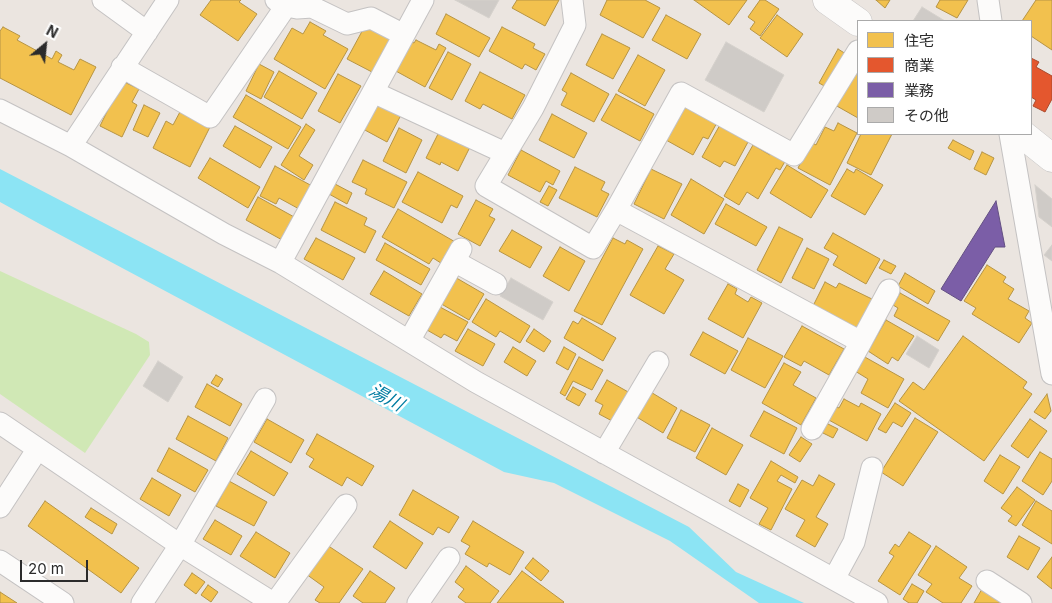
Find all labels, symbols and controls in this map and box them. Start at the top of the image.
north arrow [20,20,70,70]
legend [857,20,1032,135]
text: N [44,21,61,41]
text: 住宅 [904,31,934,50]
text: 商業 [904,56,934,75]
text: 業務 [904,81,934,100]
text: その他 [904,106,949,125]
water label: 湯川 [365,380,407,416]
scale bar [22,550,90,582]
text: 20 m [28,559,64,578]

